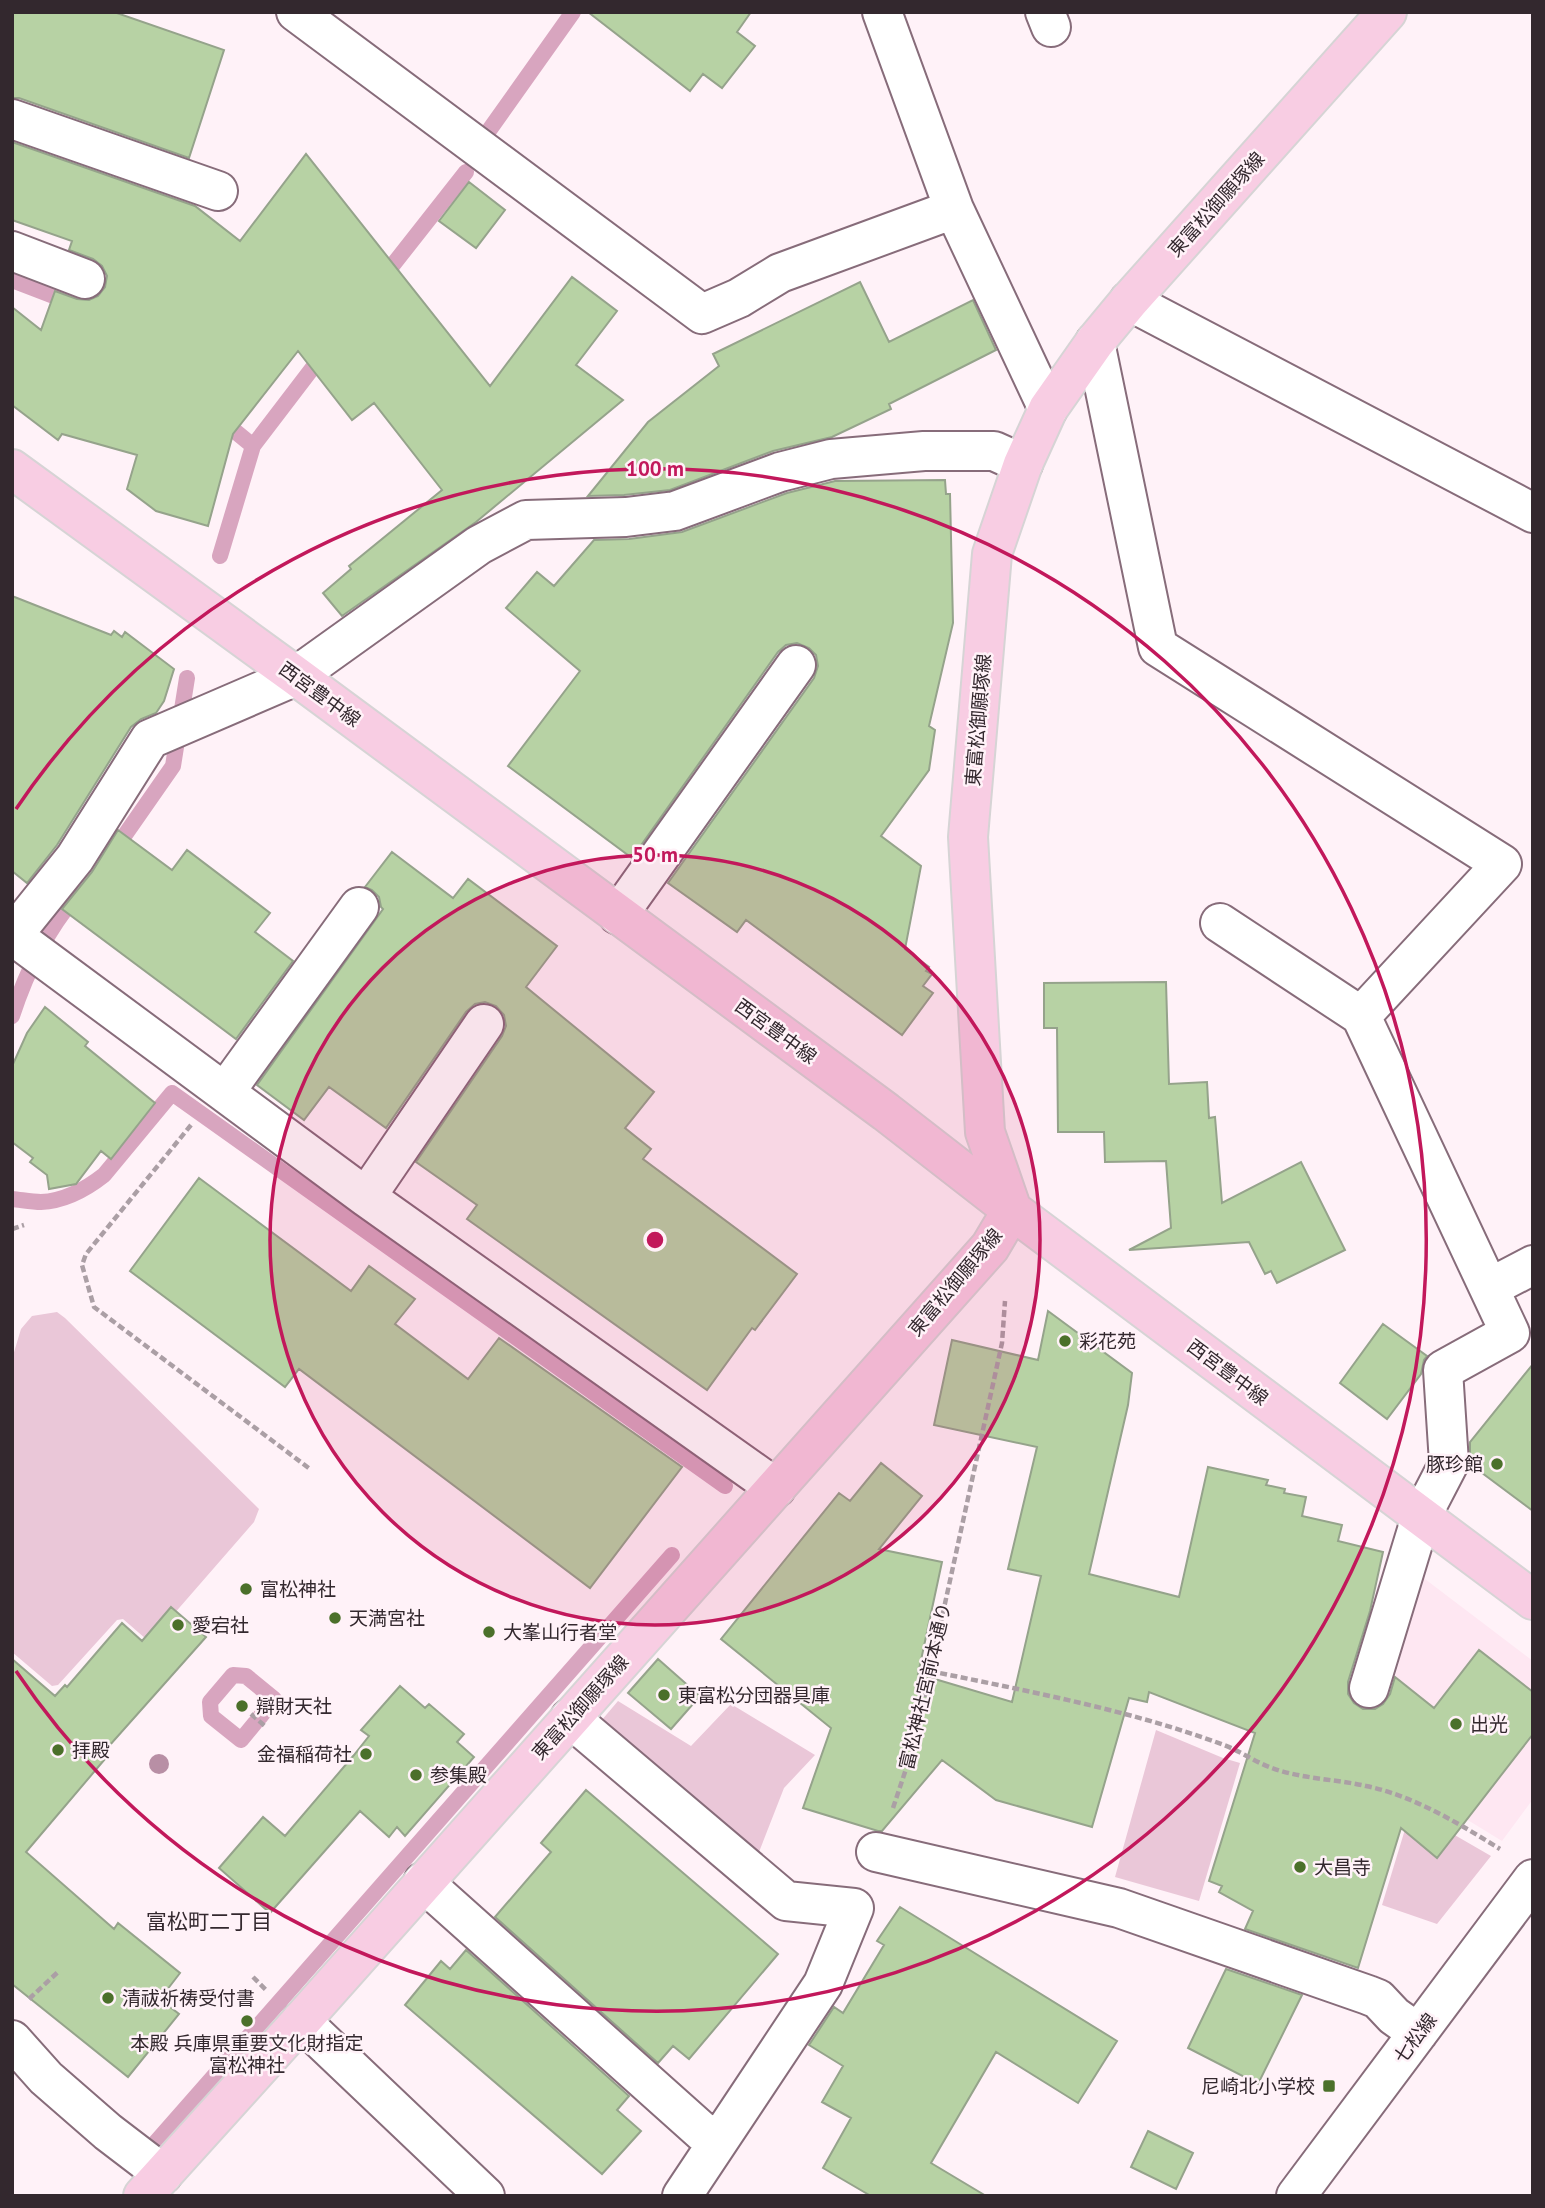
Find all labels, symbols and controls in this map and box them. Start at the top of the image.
street label: 東富松御願塚線 [1163,147,1269,261]
text: 100 m [626,455,684,482]
street label: 東富松御願塚線 [960,653,996,787]
street label: 西宮豊中線 [275,656,365,732]
text: 50 m [632,841,678,868]
street label: 西宮豊中線 [731,993,821,1069]
street label: 東富松御願塚線 [903,1223,1007,1341]
centre of rings [643,1228,667,1252]
place label: 彩花苑 [1079,1329,1136,1353]
marker: 彩花苑 [1057,1333,1073,1349]
street label: 西宮豊中線 [1183,1334,1273,1410]
place label: 豚珍館 [1426,1452,1483,1476]
marker: 豚珍館 [1489,1456,1505,1472]
place label: 富松神社 [260,1577,336,1601]
marker: 富松神社 [238,1581,254,1597]
street label: 富松神社宮前本通り [894,1600,956,1772]
place label: 天満宮社 [349,1606,425,1630]
marker: 天満宮社 [327,1610,343,1626]
place label: 愛宕社 [192,1613,249,1637]
marker: 愛宕社 [170,1617,186,1633]
place label: 大峯山行者堂 [503,1620,617,1644]
marker: 大峯山行者堂 [481,1624,497,1640]
street label: 東富松御願塚線 [527,1650,633,1764]
place label: 東富松分団器具庫 [678,1683,830,1707]
marker: 東富松分団器具庫 [656,1687,672,1703]
place label: 辯財天社 [256,1694,332,1718]
marker: 辯財天社 [234,1698,250,1714]
place label: 出光 [1470,1712,1508,1736]
marker: 出光 [1448,1716,1464,1732]
place label: 拝殿 [72,1738,110,1762]
marker: 拝殿 [50,1742,66,1758]
place label: 金福稲荷社 [257,1742,352,1766]
marker: 金福稲荷社 [358,1746,374,1762]
place label: 参集殿 [430,1763,487,1787]
marker: 参集殿 [408,1767,424,1783]
place label: 大昌寺 [1314,1855,1371,1879]
marker: 大昌寺 [1292,1859,1308,1875]
district label: 富松町二丁目 [146,1908,272,1935]
place label: 清祓祈祷受付書 [122,1986,255,2010]
marker: 清祓祈祷受付書 [100,1990,116,2006]
street label: 七松線 [1388,2008,1442,2068]
marker: 本殿 兵庫県重要文化財指定 富松神社 [239,2013,255,2029]
place label: 本殿 兵庫県重要文化財指定 富松神社 [130,2031,364,2077]
place label: 尼崎北小学校 [1201,2074,1315,2098]
marker: 尼崎北小学校 [1321,2078,1337,2094]

